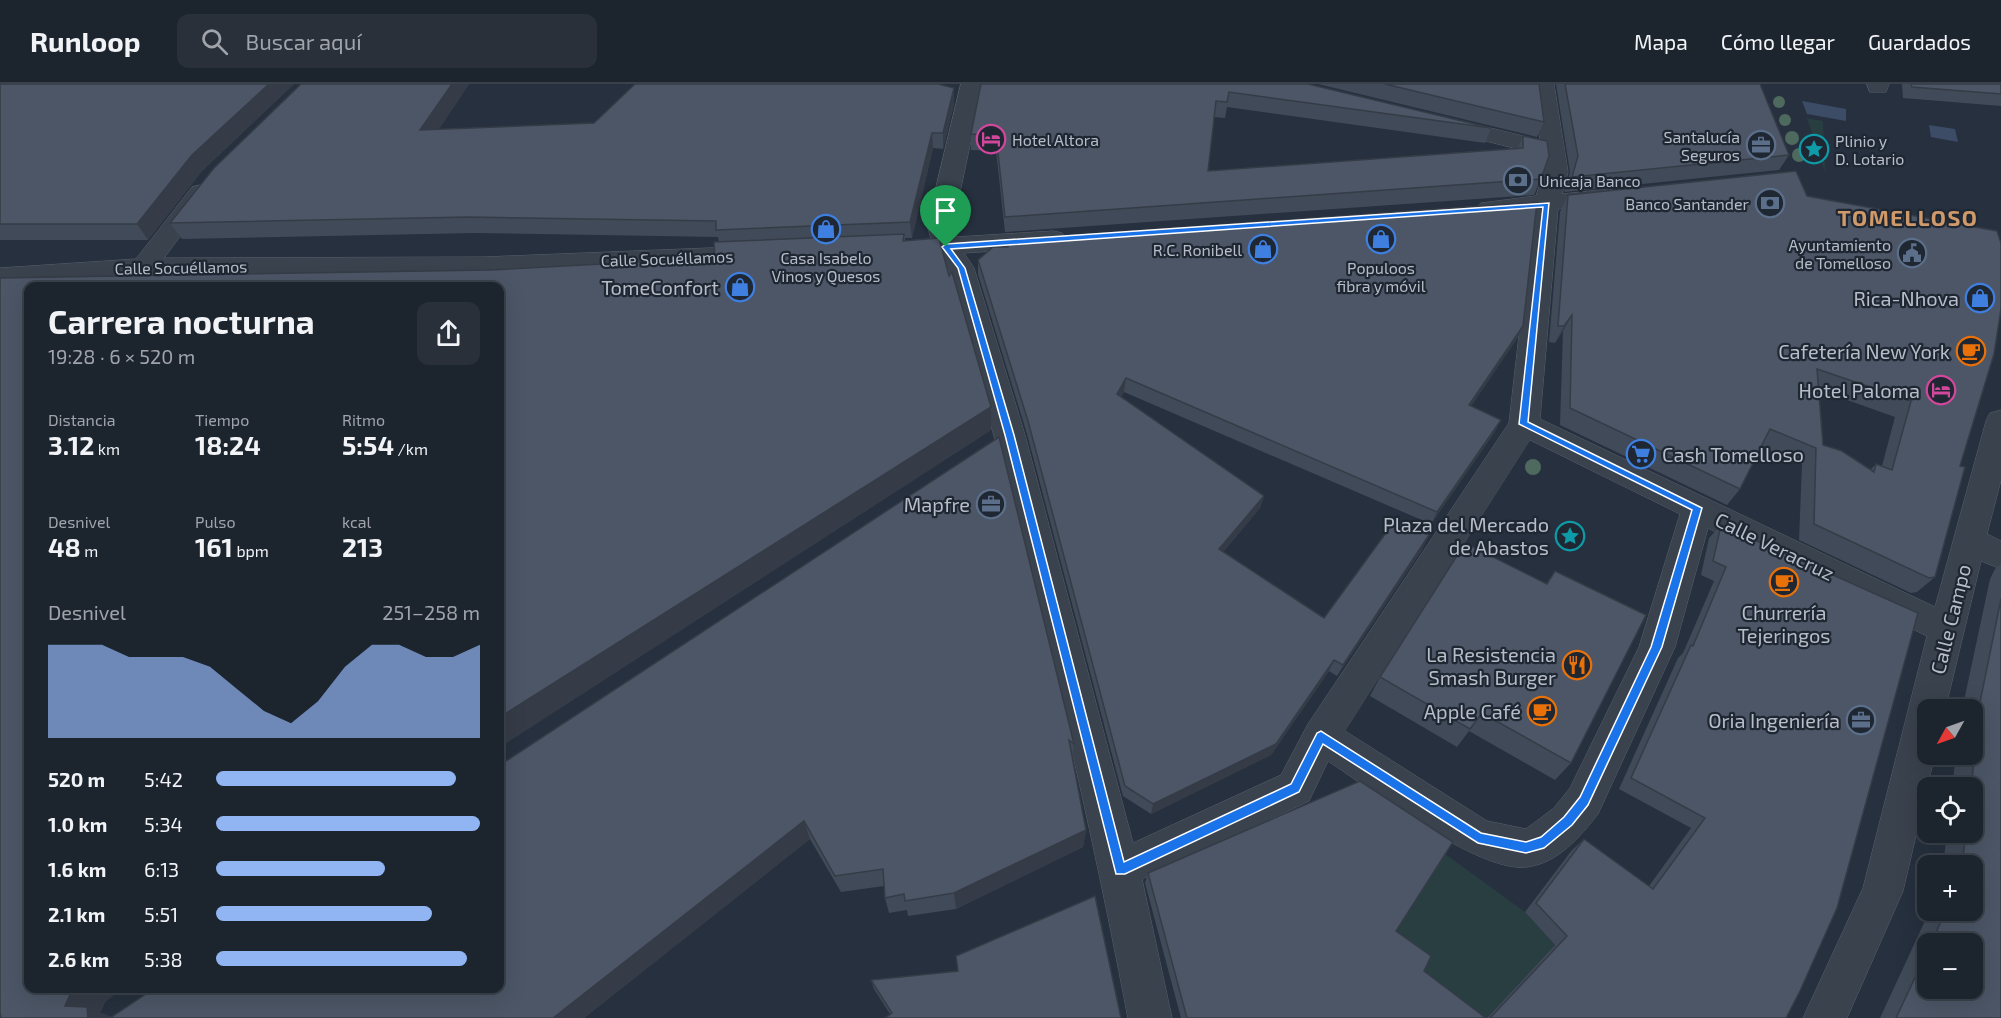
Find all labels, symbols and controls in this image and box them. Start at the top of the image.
search box [177,14,597,68]
text: Runloop [30,24,141,58]
icon: search [198,25,231,58]
text: Buscar aquí [246,28,362,54]
text: Mapa [1634,29,1688,54]
text: Cómo llegar [1721,29,1835,54]
text: Guardados [1868,29,1971,54]
hotel icon: Hotel Altora [975,123,1007,155]
place label: Santalucía Seguros [1664,127,1740,164]
office icon: Santalucía Seguros [1745,129,1777,161]
place label: Hotel Altora [1012,130,1099,149]
place label: Plinio y D. Lotario [1835,131,1904,168]
place icon: Plinio y D. Lotario [1798,133,1830,165]
bank icon: Unicaja Banco [1502,164,1534,196]
place label: Unicaja Banco [1539,171,1641,191]
pin [920,185,971,247]
bank icon: Banco Santander [1754,187,1786,219]
icon: arrive [929,194,962,227]
place label: Banco Santander [1625,194,1750,213]
district label: TOMELLOSO [1837,204,1979,230]
shop icon: Casa Isabelo Vinos y Quesos [810,213,842,245]
shop icon: Populoos fibra y móvil [1365,223,1397,255]
shop icon: R.C. Ronibell [1247,233,1279,265]
place label: Ayuntamiento de Tomelloso [1789,235,1891,272]
public building icon: Ayuntamiento de Tomelloso [1896,237,1928,269]
place label: R.C. Ronibell [1153,240,1242,259]
street label: Calle Socuéllamos [600,246,734,270]
place label: Casa Isabelo Vinos y Quesos [772,248,880,286]
street label: Calle Socuéllamos [114,256,248,278]
place label: Populoos fibra y móvil [1336,258,1426,295]
shop icon: TomeConfort [724,271,756,303]
place label: TomeConfort [601,275,719,299]
shop icon: Rica-Nhova [1964,282,1996,314]
place label: Rica-Nhova [1854,286,1959,310]
text: Carrera nocturna [48,301,315,341]
button: share [417,302,480,365]
cafe icon: Cafetería New York [1955,335,1987,367]
place label: Cafetería New York [1778,339,1950,363]
text: 19:28 · 6 × 520 m [48,344,195,368]
hotel icon: Hotel Paloma [1925,374,1957,406]
place label: Hotel Paloma [1799,378,1920,402]
text: Distancia [48,410,115,429]
text: Tiempo [195,410,249,429]
text: Ritmo [342,410,385,429]
text: 3.12 [48,429,94,460]
text: 18:24 [195,429,261,460]
text: 5:54 [342,429,394,460]
supermarket icon: Cash Tomelloso [1625,438,1657,470]
text: km [94,439,120,458]
text: /km [394,439,428,458]
place label: Cash Tomelloso [1662,442,1804,466]
office icon: Mapfre [975,488,1007,520]
place label: Mapfre [904,492,970,516]
street label: Calle Veracruz [1712,507,1838,585]
text: Desnivel [48,512,110,531]
text: Pulso [195,512,236,531]
text: kcal [342,512,371,531]
place label: Plaza del Mercado de Abastos [1383,512,1549,559]
place icon: Plaza del Mercado de Abastos [1554,520,1586,552]
text: 48 [48,531,81,562]
text: 161 [195,531,233,562]
text: 213 [342,531,383,562]
text: m [81,541,98,560]
text: bpm [233,541,269,560]
street label: Calle Campo [1925,562,1975,676]
cafe icon: Churrería Tejeringos [1768,566,1800,598]
text: Desnivel [48,600,126,624]
text: 251–258 m [382,600,480,624]
place label: Churrería Tejeringos [1737,600,1831,647]
place label: La Resistencia Smash Burger [1426,642,1556,689]
restaurant icon: La Resistencia Smash Burger [1561,649,1593,681]
cafe icon: Apple Café [1526,695,1558,727]
place label: Apple Café [1424,699,1521,723]
north arrow [1917,699,1983,765]
map controls [1917,699,1983,999]
office icon: Oria Ingeniería [1845,704,1877,736]
place label: Oria Ingeniería [1708,708,1840,732]
text: 520 m [48,767,105,791]
text: 5:42 [144,767,183,791]
button: locate [1917,777,1983,843]
text: 1.0 km [48,812,107,836]
text: 5:34 [144,812,183,836]
button: + [1917,855,1983,921]
text: 1.6 km [48,857,106,881]
text: 6:13 [144,857,179,881]
text: 2.1 km [48,902,105,926]
text: 5:51 [144,902,178,926]
button: − [1917,933,1983,999]
text: 2.6 km [48,947,109,971]
text: 5:38 [144,947,183,971]

